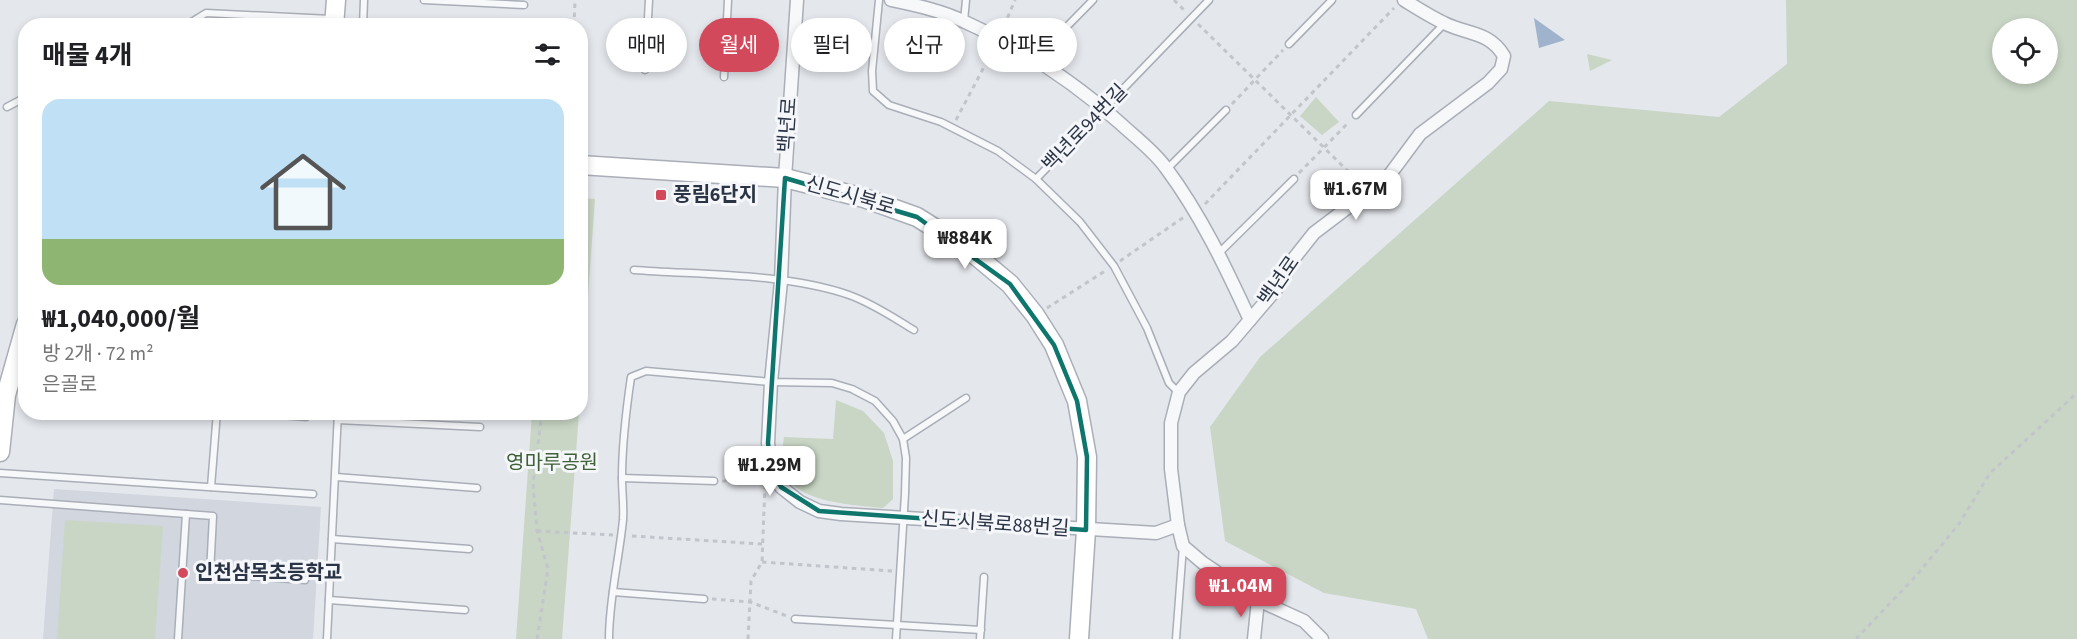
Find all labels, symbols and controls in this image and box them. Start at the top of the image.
chip: 매매 [606,18,687,72]
chip: 월세 [699,18,779,72]
chip: 필터 [791,18,872,72]
chip: 신규 [884,18,965,72]
chip: 아파트 [977,18,1077,72]
map controls [1992,18,2058,84]
button: locate [1992,18,2058,84]
text: 매물 4개 [42,37,133,74]
icon: filters [531,38,564,71]
street label: 백년로94번길 [1036,78,1134,178]
street label: 백년로 [772,96,804,154]
icon: home [249,138,357,246]
street label: 신도시북로 [802,170,898,222]
pin: ₩1.67M [1307,170,1405,221]
text: ₩1.67M [1324,175,1388,203]
place label: 풍림6단지 [673,181,757,209]
marker: 풍림6단지 [654,188,668,202]
pin: ₩884K [923,219,1007,270]
text: ₩884K [938,224,992,252]
street label: 백년로 [1252,250,1306,312]
text: ₩1,040,000/월 [42,300,200,337]
text: 방 2개 · 72 m² [42,340,154,368]
text: 은골로 [42,371,97,399]
pin: ₩1.29M [721,446,819,497]
park label: 영마루공원 [506,449,598,477]
text: ₩1.29M [738,451,802,479]
street label: 신도시북로88번길 [920,505,1070,543]
place label: 인천삼목초등학교 [195,559,342,587]
marker: 인천삼목초등학교 [176,566,190,580]
pin: ₩1.04M [1192,567,1290,618]
text: ₩1.04M [1209,572,1273,600]

